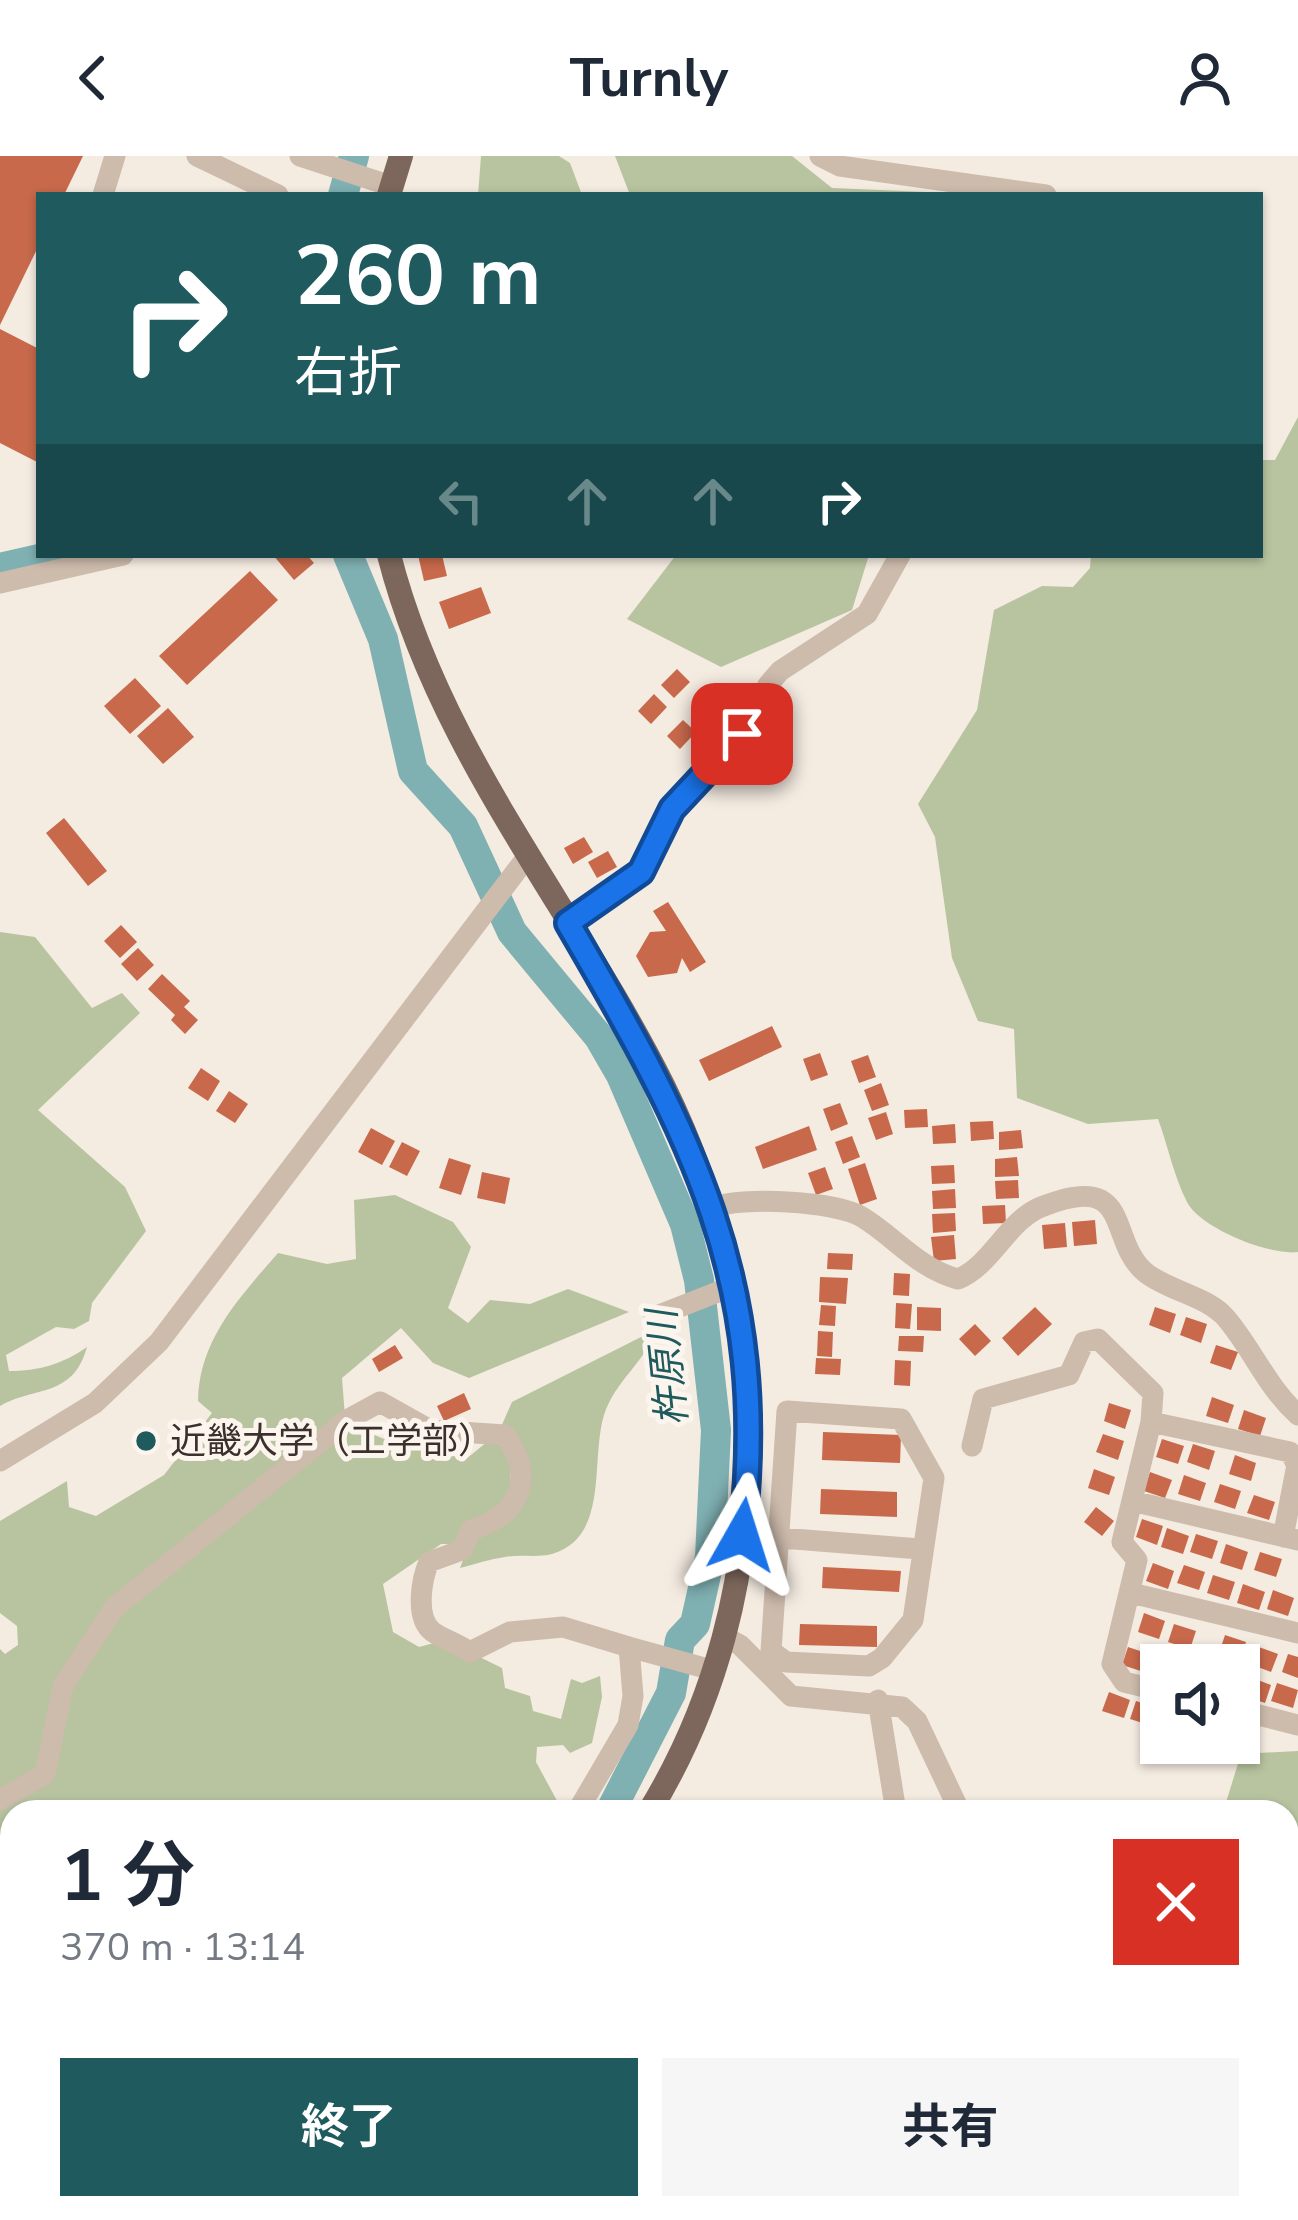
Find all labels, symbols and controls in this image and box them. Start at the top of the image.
text: Turnly [570,41,728,115]
icon: back [60,45,126,111]
icon: person [1172,45,1238,111]
text: 260 m [294,219,542,334]
icon: right [96,240,252,396]
text: 右折 [294,336,402,410]
icon: left [428,468,494,534]
icon: ahead [554,468,620,534]
icon: ahead [680,468,746,534]
icon: right [806,468,872,534]
pin [691,683,793,785]
icon: arrive [709,701,775,767]
water label: 杵原川 [635,1303,700,1429]
place label: 近畿大学（工学部） [170,1417,494,1466]
marker: 近畿大学（工学部） [133,1428,159,1454]
position arrow [679,1472,805,1598]
map controls [1140,1644,1260,1764]
button: sound [1140,1644,1260,1764]
text: 1 分 [60,1827,195,1925]
button: close [1113,1839,1239,1965]
text: 370 m · 13:14 [60,1921,305,1974]
button: 終了 [60,2058,638,2196]
button: 共有 [662,2058,1239,2196]

